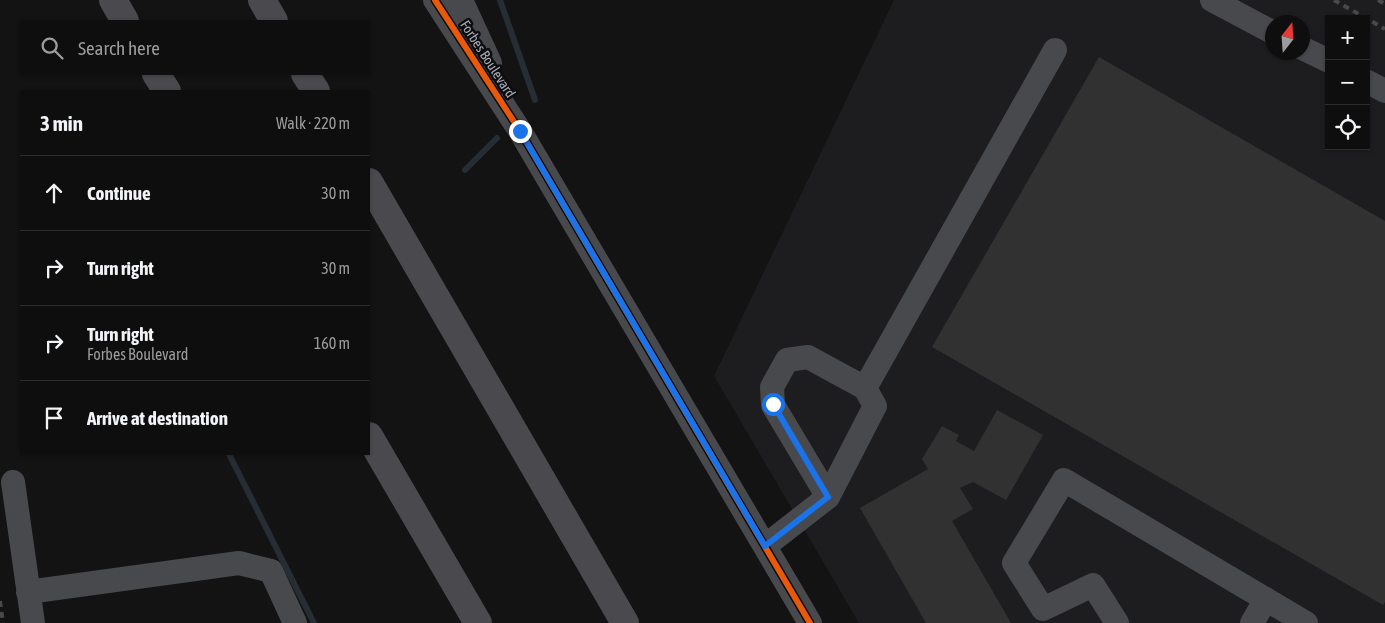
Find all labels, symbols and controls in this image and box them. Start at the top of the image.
north arrow [1265,15,1310,60]
map controls [1325,15,1370,150]
button: + [1325,15,1370,60]
street label: Forbes Boulevard [457,17,519,101]
search box [20,20,370,75]
icon: search [38,34,66,62]
text: Search here [78,37,160,59]
button: − [1325,60,1370,105]
button: locate [1325,105,1370,150]
text: 3 min [40,111,83,135]
text: Walk · 220 m [276,114,350,132]
route end [509,120,532,143]
icon: ahead [40,179,68,207]
text: Continue [87,182,151,204]
text: 30 m [321,184,350,202]
icon: right [40,254,68,282]
text: Turn right [87,257,154,279]
text: 30 m [321,259,350,277]
text: Turn right [87,323,154,345]
icon: right [40,329,68,357]
text: 160 m [314,334,350,352]
text: Forbes Boulevard [87,345,188,363]
route start [762,393,785,416]
icon: arrive [40,404,68,432]
text: Arrive at destination [87,407,228,429]

